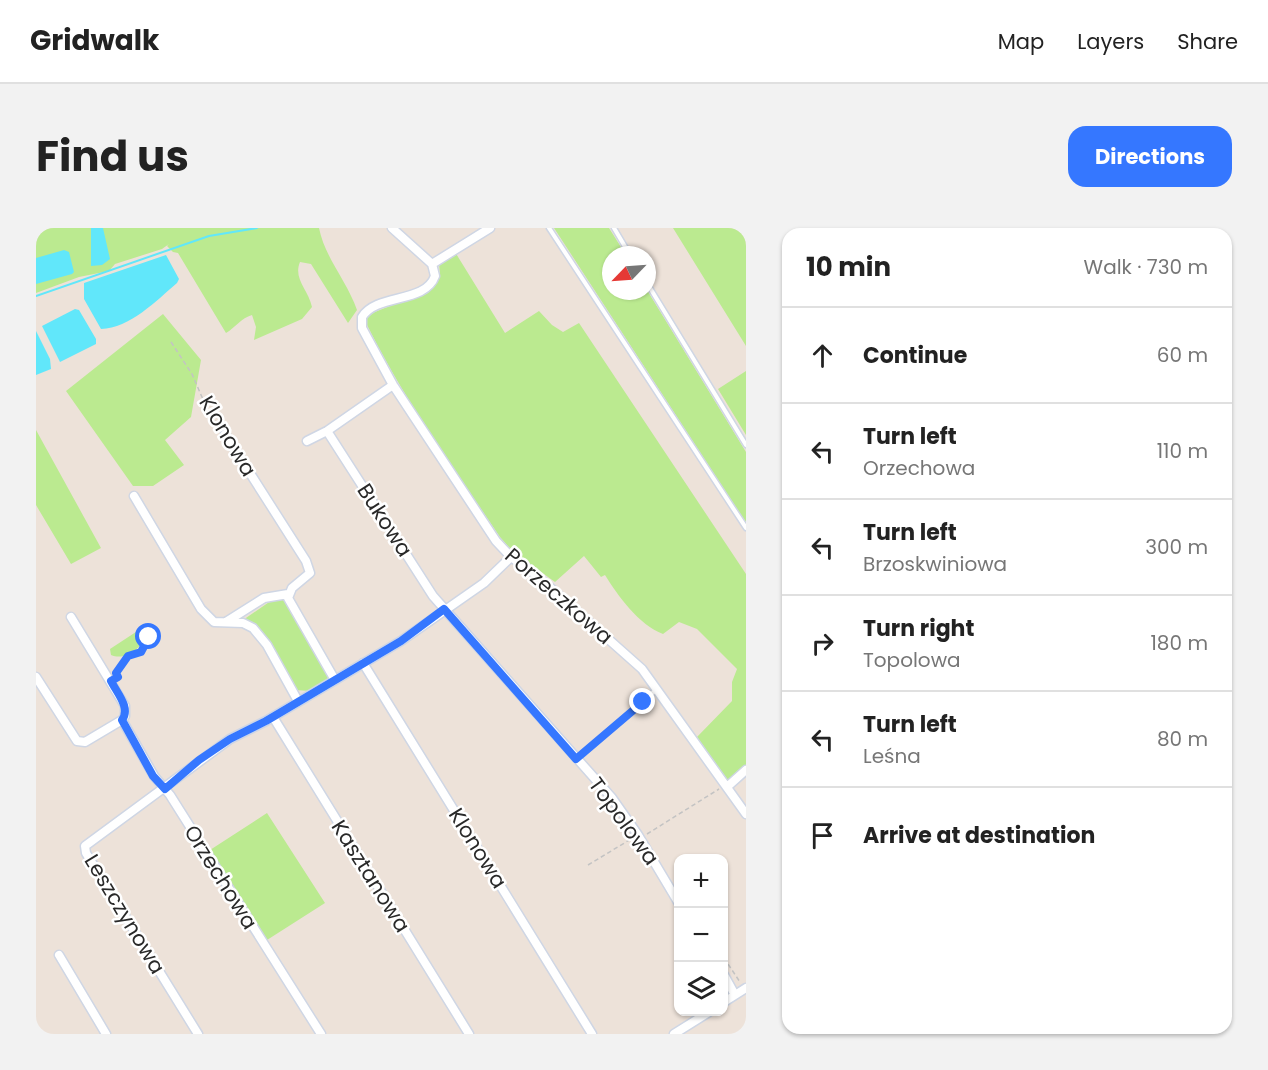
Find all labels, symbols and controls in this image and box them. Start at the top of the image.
text: Gridwalk [30,21,159,60]
text: Map [998,27,1044,56]
text: Layers [1077,27,1144,56]
text: Share [1177,27,1238,56]
button: Directions [1068,126,1232,187]
text: Find us [36,127,189,186]
north arrow [602,246,656,300]
text: 10 min [806,249,891,285]
text: Walk · 730 m [1084,253,1208,281]
icon: ahead [806,339,839,372]
text: Continue [863,340,967,371]
text: 60 m [1157,341,1208,369]
street label: Klonowa [193,390,263,482]
text: Turn left [863,421,957,452]
icon: left [806,435,839,468]
text: 110 m [1157,437,1208,465]
text: Orzechowa [863,454,975,482]
street label: Bukowa [351,478,419,562]
text: Turn left [863,517,957,548]
icon: left [806,531,839,564]
text: 300 m [1145,533,1208,561]
street label: Porzeczkowa [499,541,619,651]
text: Brzoskwiniowa [863,550,1007,578]
text: Turn right [863,613,974,644]
route start [135,623,161,649]
icon: right [806,627,839,660]
text: 180 m [1150,629,1208,657]
text: Topolowa [863,646,961,674]
route end [629,688,655,714]
text: Turn left [863,709,957,740]
icon: left [806,723,839,756]
text: 80 m [1157,725,1208,753]
text: Leśna [863,742,921,770]
street label: Topolowa [582,771,666,871]
street label: Klonowa [442,802,514,894]
street label: Kasztanowa [325,814,417,938]
street label: Orzechowa [177,819,265,935]
icon: arrive [806,819,839,852]
text: Arrive at destination [863,820,1095,851]
street label: Leszczynowa [78,849,172,979]
map controls [674,854,728,1016]
button: + [674,854,728,908]
button: − [674,908,728,962]
button: layers [674,962,728,1016]

